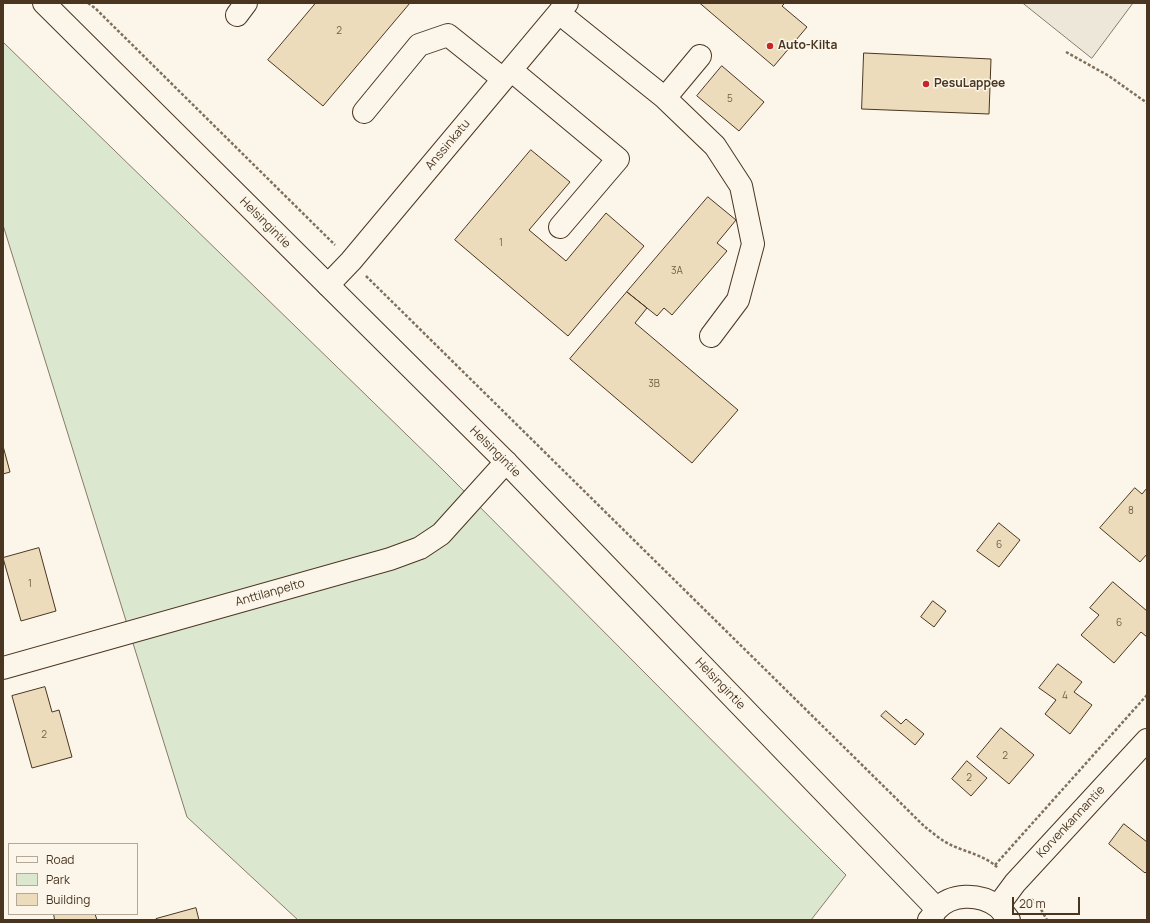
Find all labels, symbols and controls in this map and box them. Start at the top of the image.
house number: 2 [336,25,342,37]
place label: Auto-Kilta [778,39,837,53]
marker: Auto-Kilta [765,41,775,51]
place label: PesuLappee [934,77,1005,91]
marker: PesuLappee [921,79,931,89]
house number: 5 [727,93,733,105]
street label: Anssinkatu [423,117,473,173]
street label: Helsingintie [237,195,293,251]
house number: 1 [499,237,503,249]
house number: 3A [671,265,683,277]
house number: 3B [648,378,660,390]
street label: Helsingintie [467,424,523,480]
house number: 8 [1128,505,1134,517]
house number: 6 [996,539,1002,551]
street label: Anttilanpelto [234,576,306,610]
house number: 1 [28,578,32,590]
house number: 6 [1116,617,1122,629]
street label: Helsingintie [692,655,748,713]
house number: 4 [1062,690,1068,702]
house number: 2 [41,729,47,741]
house number: 2 [1002,750,1008,762]
house number: 2 [966,772,972,784]
street label: Korvenkannantie [1034,783,1108,861]
legend [8,843,138,915]
text: Road [46,851,74,868]
text: Park [46,871,70,888]
scale bar [1014,889,1082,915]
text: Building [46,891,90,908]
text: 20 m [1019,895,1046,912]

